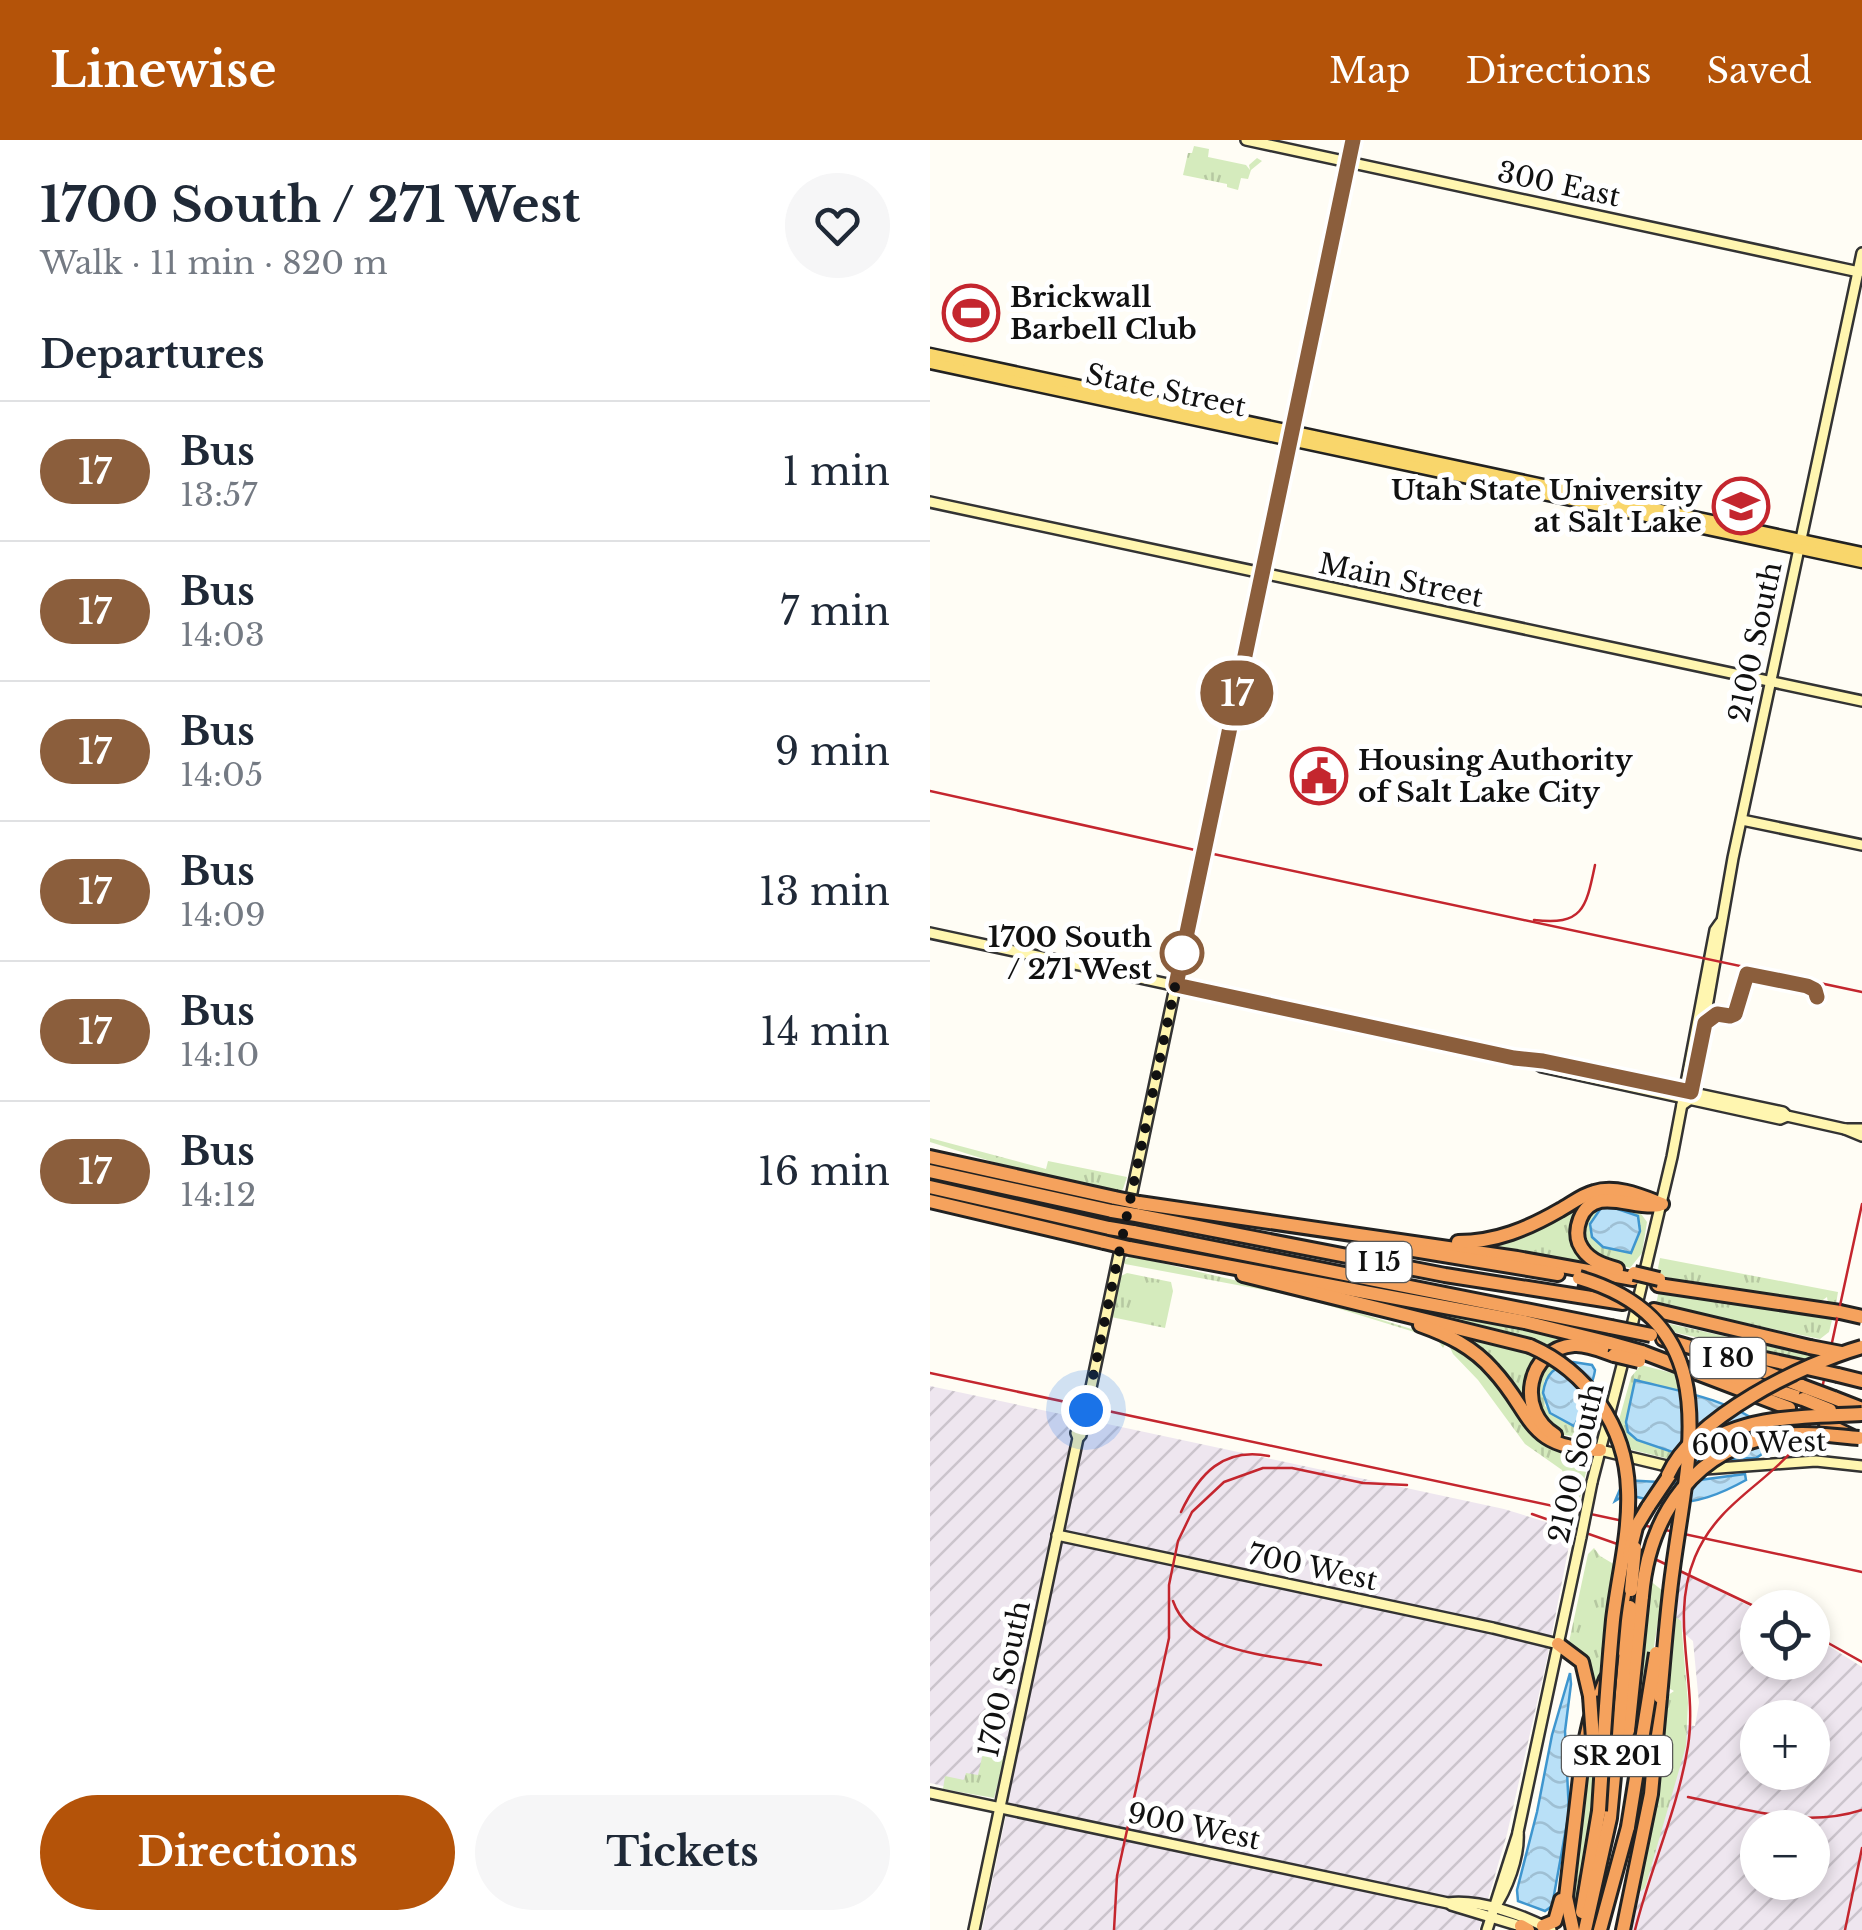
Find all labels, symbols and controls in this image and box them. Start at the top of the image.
text: Linewise [50,40,276,100]
text: Map [1329,49,1410,92]
text: Directions [1465,49,1651,92]
text: Saved [1706,49,1812,92]
street label: 300 East [1494,154,1624,215]
button: heart [785,173,890,278]
text: 1700 South / 271 West [40,175,580,235]
text: Walk · 11 min · 820 m [40,243,388,283]
place label: Brickwall Barbell Club [1010,280,1197,347]
sports icon: Brickwall Barbell Club [941,283,1001,343]
text: Departures [40,331,264,378]
street label: State Street [1083,356,1250,425]
text: Bus [180,428,255,475]
text: 1 min [782,448,890,495]
text: 17 [78,450,112,493]
place label: Utah State University at Salt Lake [1391,473,1703,540]
text: 13:57 [180,475,257,515]
school or university icon: Utah State University at Salt Lake [1711,476,1771,536]
street label: Main Street [1316,546,1487,615]
street label: 2100 South [1721,559,1790,725]
text: Bus [180,568,255,615]
text: 7 min [780,588,890,635]
text: 17 [78,590,112,633]
text: 14:03 [180,615,265,655]
line badge: 17 [1192,660,1282,726]
text: 17 [1220,672,1254,715]
text: Bus [180,708,255,755]
text: 9 min [775,728,890,775]
text: 17 [78,730,112,773]
place label: Housing Authority of Salt Lake City [1358,743,1633,810]
public building icon: Housing Authority of Salt Lake City [1289,746,1349,806]
text: 14:05 [180,755,263,795]
text: Bus [180,848,255,895]
text: 13 min [759,868,890,915]
text: 17 [78,870,112,913]
text: 14:09 [180,895,266,935]
place label: 1700 South / 271 West [988,920,1152,987]
marker: 1700 South / 271 West [1161,932,1203,974]
text: Bus [180,988,255,1035]
text: 14 min [760,1008,890,1055]
text: 17 [78,1010,112,1053]
text: 14:10 [180,1035,259,1075]
text: Bus [180,1128,255,1175]
text: 16 min [758,1148,890,1195]
text: 17 [78,1150,112,1193]
text: 14:12 [180,1175,256,1215]
road number: I 15 [1346,1242,1412,1282]
road number: I 80 [1690,1338,1766,1378]
street label: 2100 South [1541,1380,1612,1546]
your location [1061,1385,1111,1435]
street label: 600 West [1691,1424,1828,1463]
street label: 700 West [1245,1537,1381,1598]
map controls [1740,1590,1830,1900]
button: locate [1740,1590,1830,1680]
street label: 1700 South [971,1597,1038,1761]
button: + [1740,1700,1830,1790]
road number: SR 201 [1562,1736,1672,1776]
button: Directions [40,1795,455,1910]
button: Tickets [475,1795,890,1910]
street label: 900 West [1124,1795,1264,1858]
button: − [1740,1810,1830,1900]

